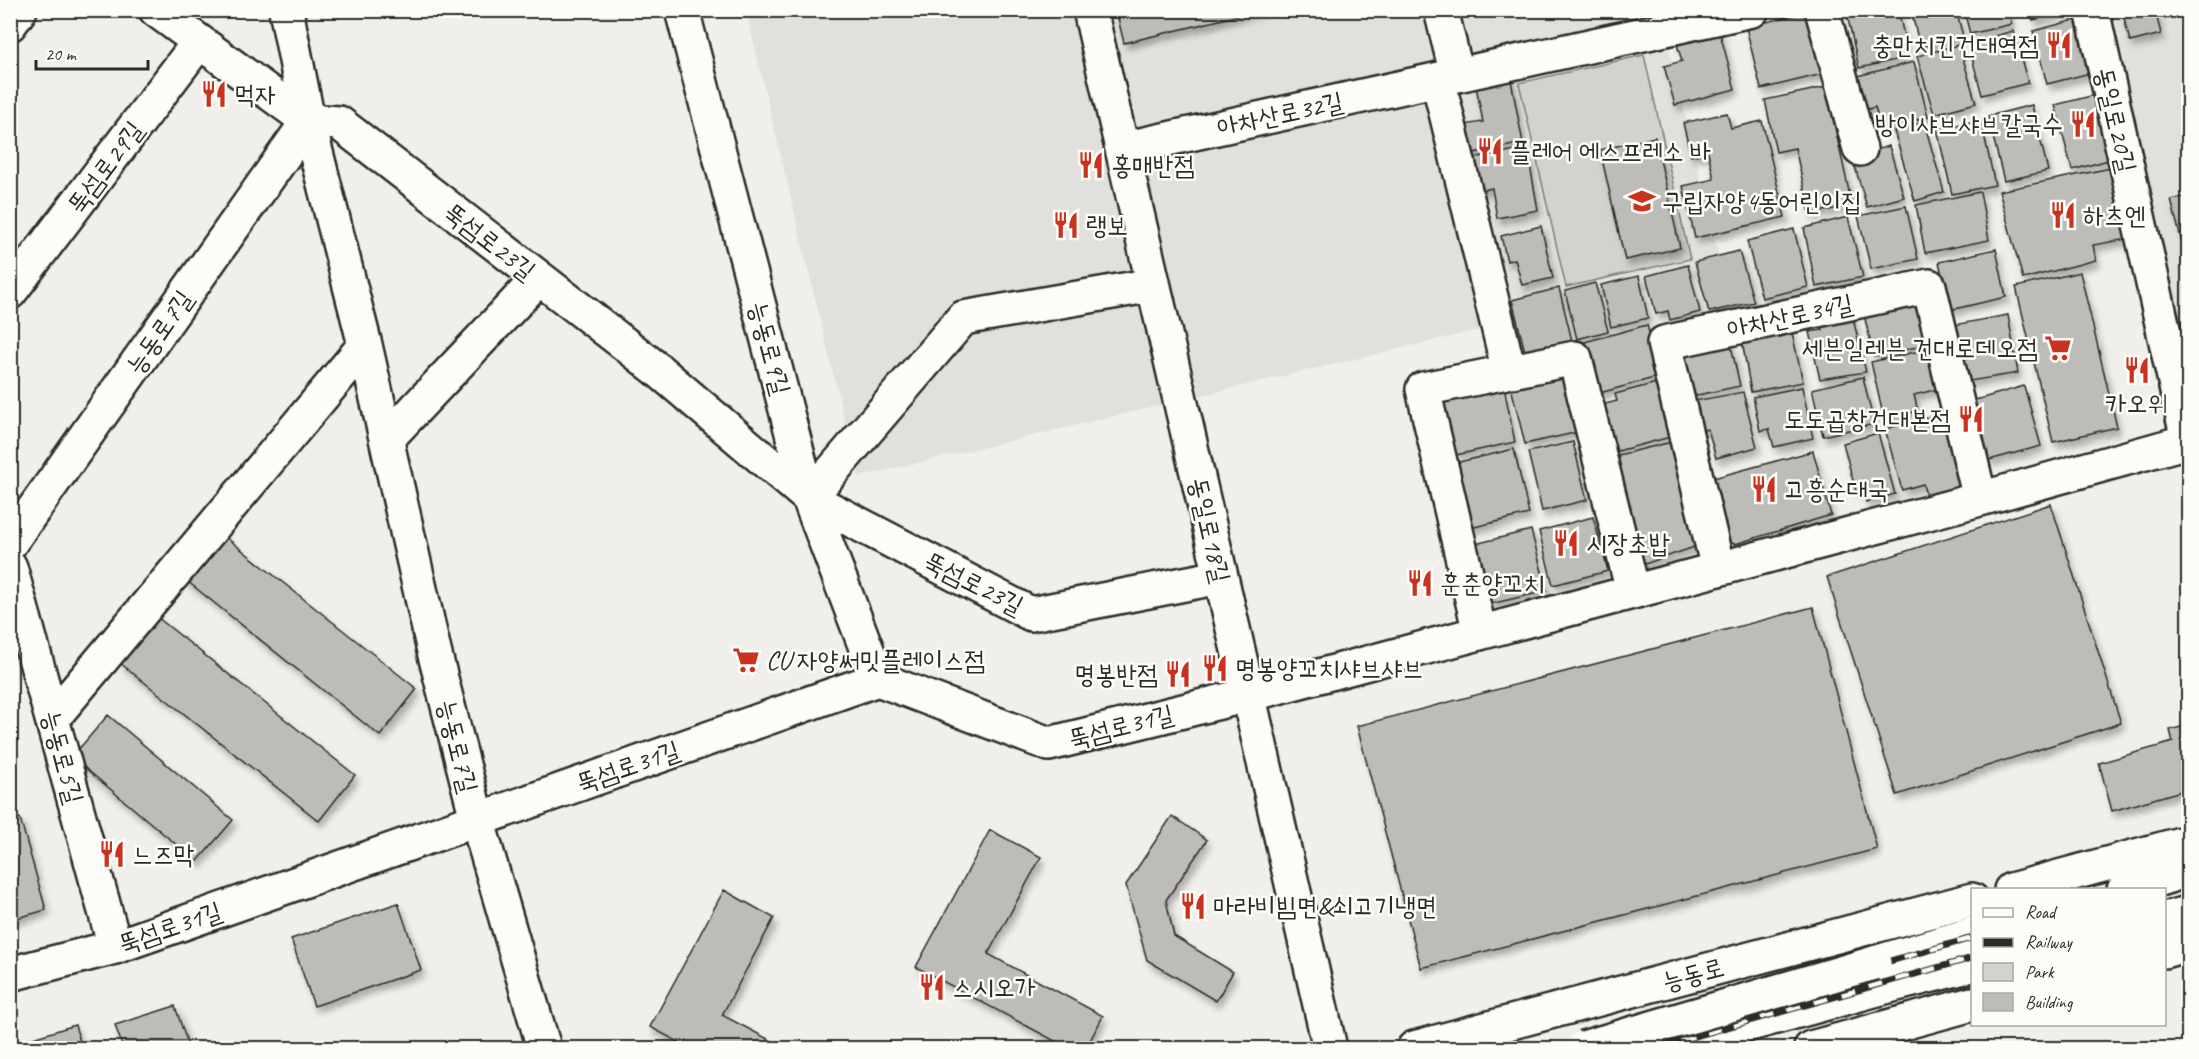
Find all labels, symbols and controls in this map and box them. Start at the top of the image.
place label: 충만치킨건대역점 [1872,29,2039,62]
restaurant icon: 충만치킨건대역점 [2044,30,2074,60]
scale bar [36,33,148,71]
text: 20 m [45,43,78,65]
street label: 동일로20길 [2087,64,2144,176]
place label: 먹자 [234,78,276,111]
restaurant icon: 먹자 [199,79,229,109]
street label: 아차산로32길 [1214,85,1346,144]
place label: 방이샤브샤브칼국수 [1875,108,2063,141]
restaurant icon: 방이샤브샤브칼국수 [2068,109,2098,139]
street label: 뚝섬로29길 [60,115,151,220]
place label: 플레어 에스프레소 바 [1510,135,1711,168]
restaurant icon: 플레어 에스프레소 바 [1475,136,1505,166]
place label: 홍매반점 [1111,149,1195,182]
restaurant icon: 홍매반점 [1076,150,1106,180]
place label: 구립자양4동어린이집 [1662,185,1862,218]
school or university icon: 구립자양4동어린이집 [1627,186,1657,216]
street label: 뚝섬로23길 [437,195,542,287]
place label: 하츠엔 [2083,199,2146,232]
restaurant icon: 하츠엔 [2048,200,2078,230]
place label: 랭보 [1086,209,1128,242]
restaurant icon: 랭보 [1051,210,1081,240]
street label: 능동로7길 [119,284,200,381]
street label: 아차산로34길 [1724,287,1856,346]
street label: 능동로9길 [741,298,798,399]
place label: 세븐일레븐 건대로데오점 [1802,332,2038,365]
supermarket icon: 세븐일레븐 건대로데오점 [2043,333,2073,363]
restaurant icon: 카오위 [2122,355,2152,385]
place label: 카오위 [2106,387,2168,420]
place label: 도도곱창건대본점 [1784,403,1951,436]
restaurant icon: 도도곱창건대본점 [1956,404,1986,434]
place label: 고흥순대국 [1784,473,1889,506]
street label: 동일로18길 [1181,474,1238,586]
restaurant icon: 고흥순대국 [1749,474,1779,504]
place label: 시장초밥 [1586,527,1670,560]
restaurant icon: 시장초밥 [1551,528,1581,558]
street label: 뚝섬로23길 [919,544,1029,622]
place label: 훈춘양꼬치 [1440,567,1545,600]
restaurant icon: 훈춘양꼬치 [1405,568,1435,598]
place label: CU 자양써밋플레이스점 [766,644,985,677]
supermarket icon: CU 자양써밋플레이스점 [731,645,761,675]
place label: 명봉양꼬치샤브샤브 [1235,652,1423,685]
restaurant icon: 명봉양꼬치샤브샤브 [1200,653,1230,683]
place label: 명봉반점 [1074,658,1158,691]
restaurant icon: 명봉반점 [1163,659,1193,689]
street label: 능동로7길 [430,696,485,796]
street label: 뚝섬로31길 [1065,698,1177,755]
street label: 능동로5길 [34,707,91,808]
street label: 뚝섬로31길 [572,733,684,800]
place label: 느즈막 [132,838,195,871]
restaurant icon: 느즈막 [97,839,127,869]
legend [1971,888,2166,1026]
place label: 마라비빔면&쇠고기냉면 [1213,890,1437,923]
restaurant icon: 마라비빔면&쇠고기냉면 [1178,891,1208,921]
street label: 뚝섬로31길 [114,894,226,961]
text: Road [2025,901,2058,923]
text: Railway [2025,931,2073,953]
street label: 능동로 [1659,950,1728,999]
text: Park [2025,961,2055,983]
place label: 스시오가 [952,971,1036,1004]
restaurant icon: 스시오가 [917,972,947,1002]
text: Building [2025,991,2074,1013]

